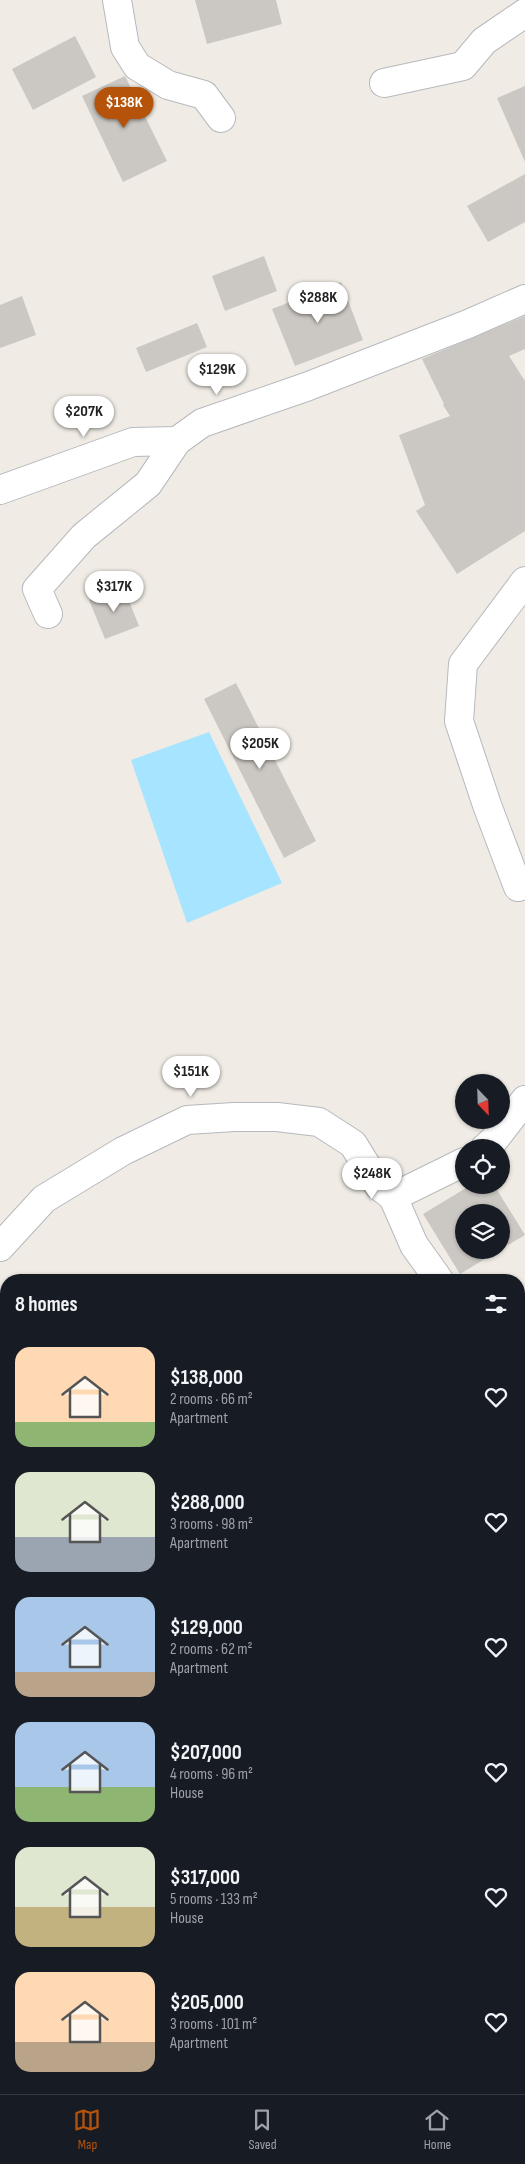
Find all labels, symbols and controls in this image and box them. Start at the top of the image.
pin: $138K [89,86,159,129]
text: $138K [105,93,143,112]
pin: $288K [283,282,353,324]
text: $288K [299,288,337,307]
pin: $129K [182,354,252,396]
text: $129K [198,360,236,379]
pin: $207K [49,396,119,438]
text: $207K [65,402,103,421]
pin: $317K [79,570,149,613]
text: $317K [96,577,132,596]
pin: $205K [225,728,295,770]
text: $205K [241,734,279,753]
pin: $151K [156,1056,226,1098]
text: $151K [173,1062,209,1081]
north arrow [455,1074,510,1129]
map controls [455,1074,510,1259]
button: locate [455,1139,510,1194]
pin: $248K [337,1158,407,1200]
text: $248K [353,1164,391,1183]
button: layers [455,1204,510,1259]
icon: filters [482,1290,510,1318]
text: 8 homes [15,1292,78,1317]
text: $138,000 [170,1365,243,1390]
icon: home [55,1367,115,1427]
icon: heart [482,1383,510,1411]
text: 2 rooms · 66 m² [170,1390,253,1409]
text: Apartment [170,1409,228,1428]
text: $288,000 [170,1490,244,1515]
icon: home [55,1492,115,1552]
icon: heart [482,1508,510,1536]
text: 3 rooms · 98 m² [170,1515,253,1534]
text: Apartment [170,1534,228,1553]
text: $129,000 [170,1615,243,1640]
icon: home [55,1617,115,1677]
icon: heart [482,1633,510,1661]
text: 2 rooms · 62 m² [170,1640,253,1659]
text: Apartment [170,1659,228,1678]
text: $207,000 [170,1740,242,1765]
icon: home [55,1742,115,1802]
icon: heart [482,1758,510,1786]
text: 4 rooms · 96 m² [170,1765,253,1784]
text: House [170,1784,204,1803]
text: $317,000 [170,1865,240,1890]
icon: home [55,1867,115,1927]
icon: heart [482,1883,510,1911]
text: 5 rooms · 133 m² [170,1890,258,1909]
text: House [170,1909,204,1928]
text: $205,000 [170,1990,244,2015]
icon: home [55,1992,115,2052]
icon: heart [482,2008,510,2036]
text: 3 rooms · 101 m² [170,2015,257,2034]
text: Apartment [170,2034,228,2053]
tab: Map [73,2106,101,2153]
tab: Saved [248,2106,277,2153]
tab: Home [423,2106,451,2153]

